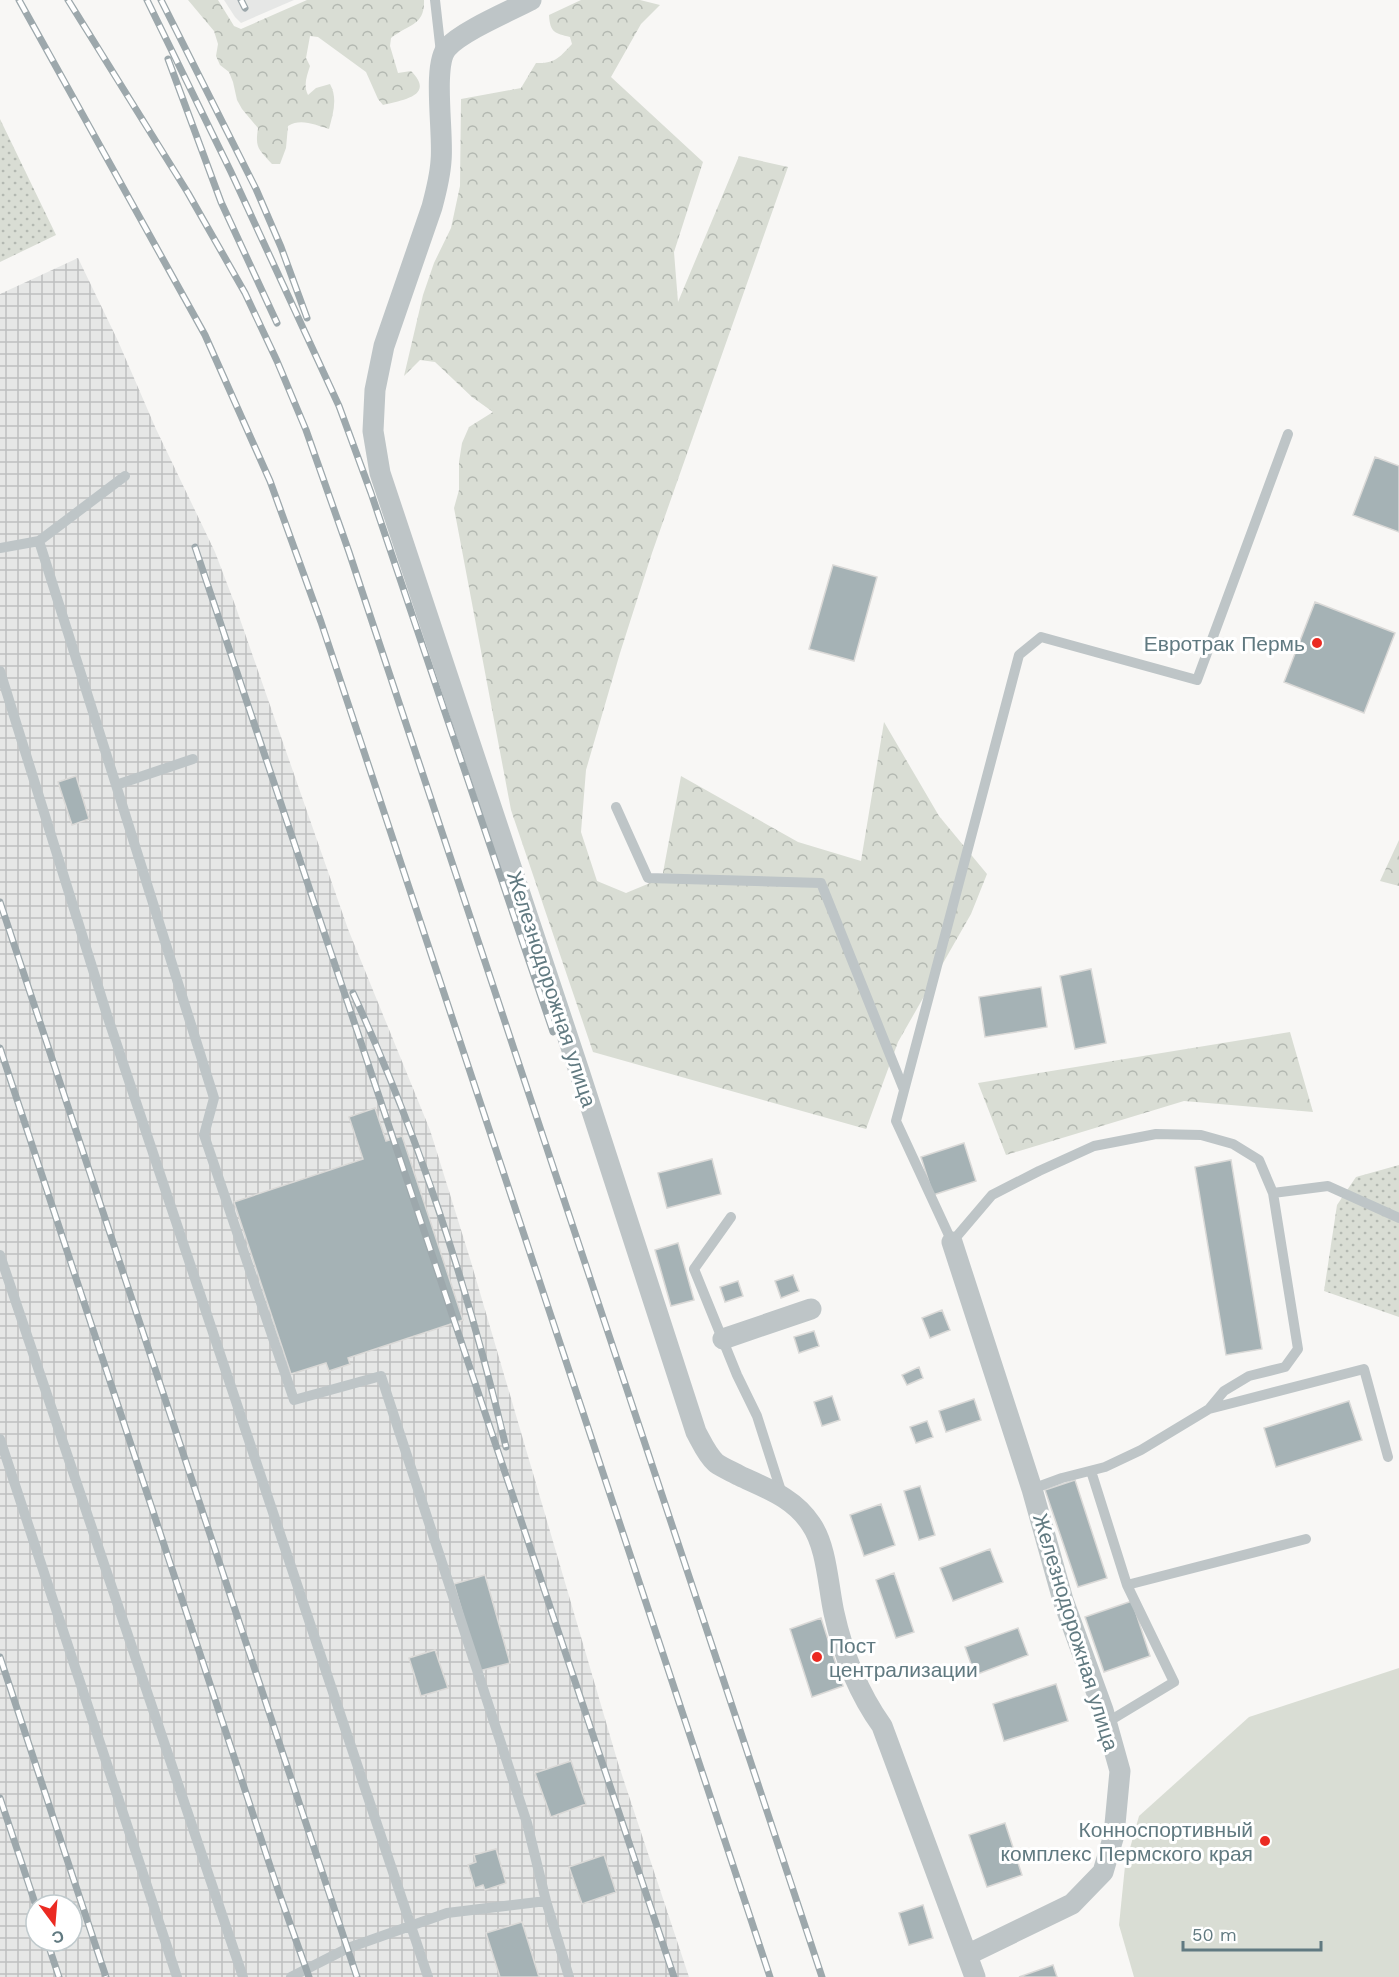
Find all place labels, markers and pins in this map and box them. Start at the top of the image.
place label: Евротрак Пермь [1144,631,1305,656]
marker: Евротрак Пермь [1310,636,1324,650]
place label: Пост централизации [829,1633,978,1682]
marker: Пост централизации [810,1650,824,1664]
place label: Конноспортивный комплекс Пермского края [1001,1817,1253,1866]
marker: Конноспортивный комплекс Пермского края [1258,1834,1272,1848]

